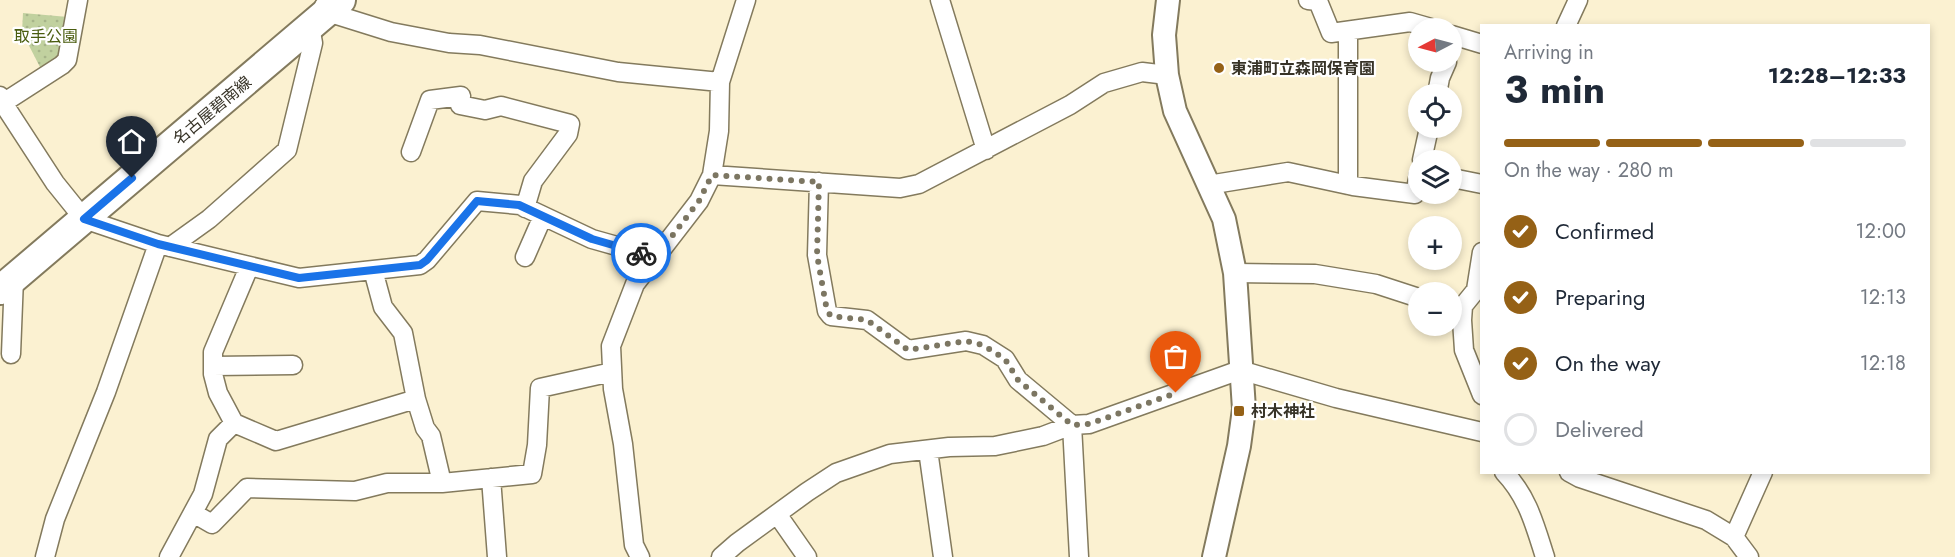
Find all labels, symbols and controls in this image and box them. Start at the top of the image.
north arrow [1408,18,1462,72]
map controls [1408,18,1462,336]
park label: 取手公園 [14,25,78,48]
text: Arriving in [1504,38,1594,67]
place label: 東浦町立森岡保育園 [1231,57,1375,80]
text: 12:28–12:33 [1768,59,1906,91]
marker: 東浦町立森岡保育園 [1212,61,1226,75]
text: 3 min [1504,61,1605,118]
street label: 名古屋碧南線 [168,71,256,150]
button: locate [1408,84,1462,138]
pin [106,116,157,178]
icon: home [115,125,148,158]
button: layers [1408,150,1462,204]
text: On the way · 280 m [1504,156,1674,185]
icon: check [1504,215,1537,248]
text: Confirmed [1555,215,1654,247]
button: + [1408,216,1462,270]
text: 12:00 [1856,217,1906,246]
courier [611,223,671,283]
icon: bike [625,237,658,270]
icon: check [1504,281,1537,314]
text: Preparing [1555,281,1646,313]
button: − [1408,282,1462,336]
text: 12:13 [1860,283,1906,312]
pin [1150,331,1201,393]
icon: bag [1159,340,1192,373]
icon: check [1504,347,1537,380]
text: On the way [1555,347,1660,379]
text: 12:18 [1860,349,1906,378]
place label: 村木神社 [1251,400,1315,423]
marker: 村木神社 [1232,404,1246,418]
text: Delivered [1555,413,1644,445]

